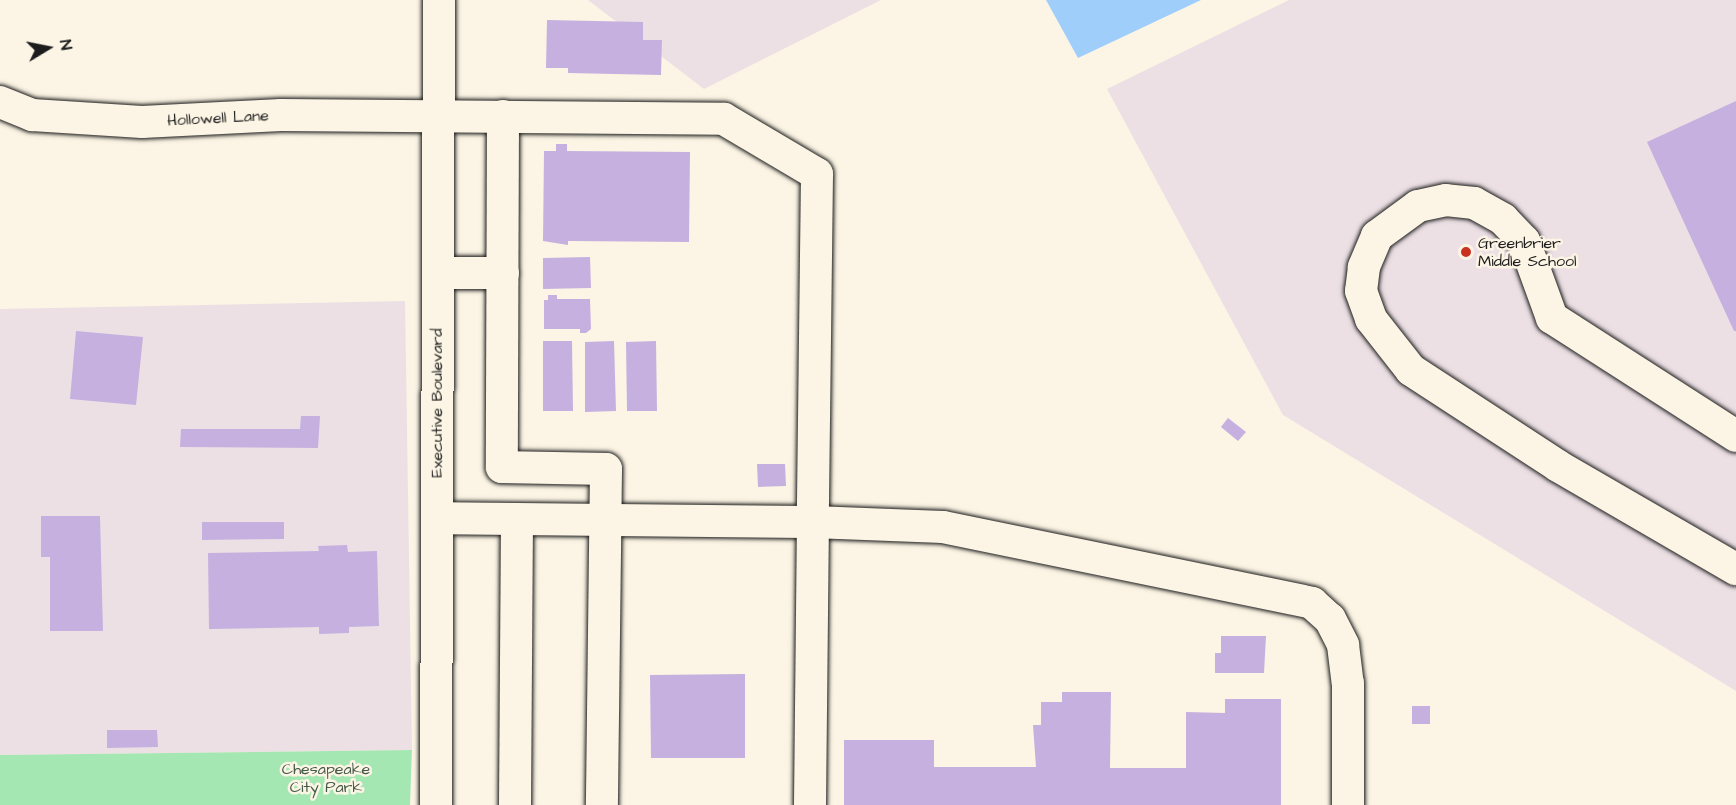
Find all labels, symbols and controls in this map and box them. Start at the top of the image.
north arrow [18,18,78,78]
text: N [54,38,77,52]
street label: Hollowell Lane [167,106,269,130]
place label: Greenbrier Middle School [1478,233,1576,271]
marker: Greenbrier Middle School [1459,245,1473,259]
street label: Executive Boulevard [427,328,447,478]
park label: Chesapeake City Park [282,759,370,797]

